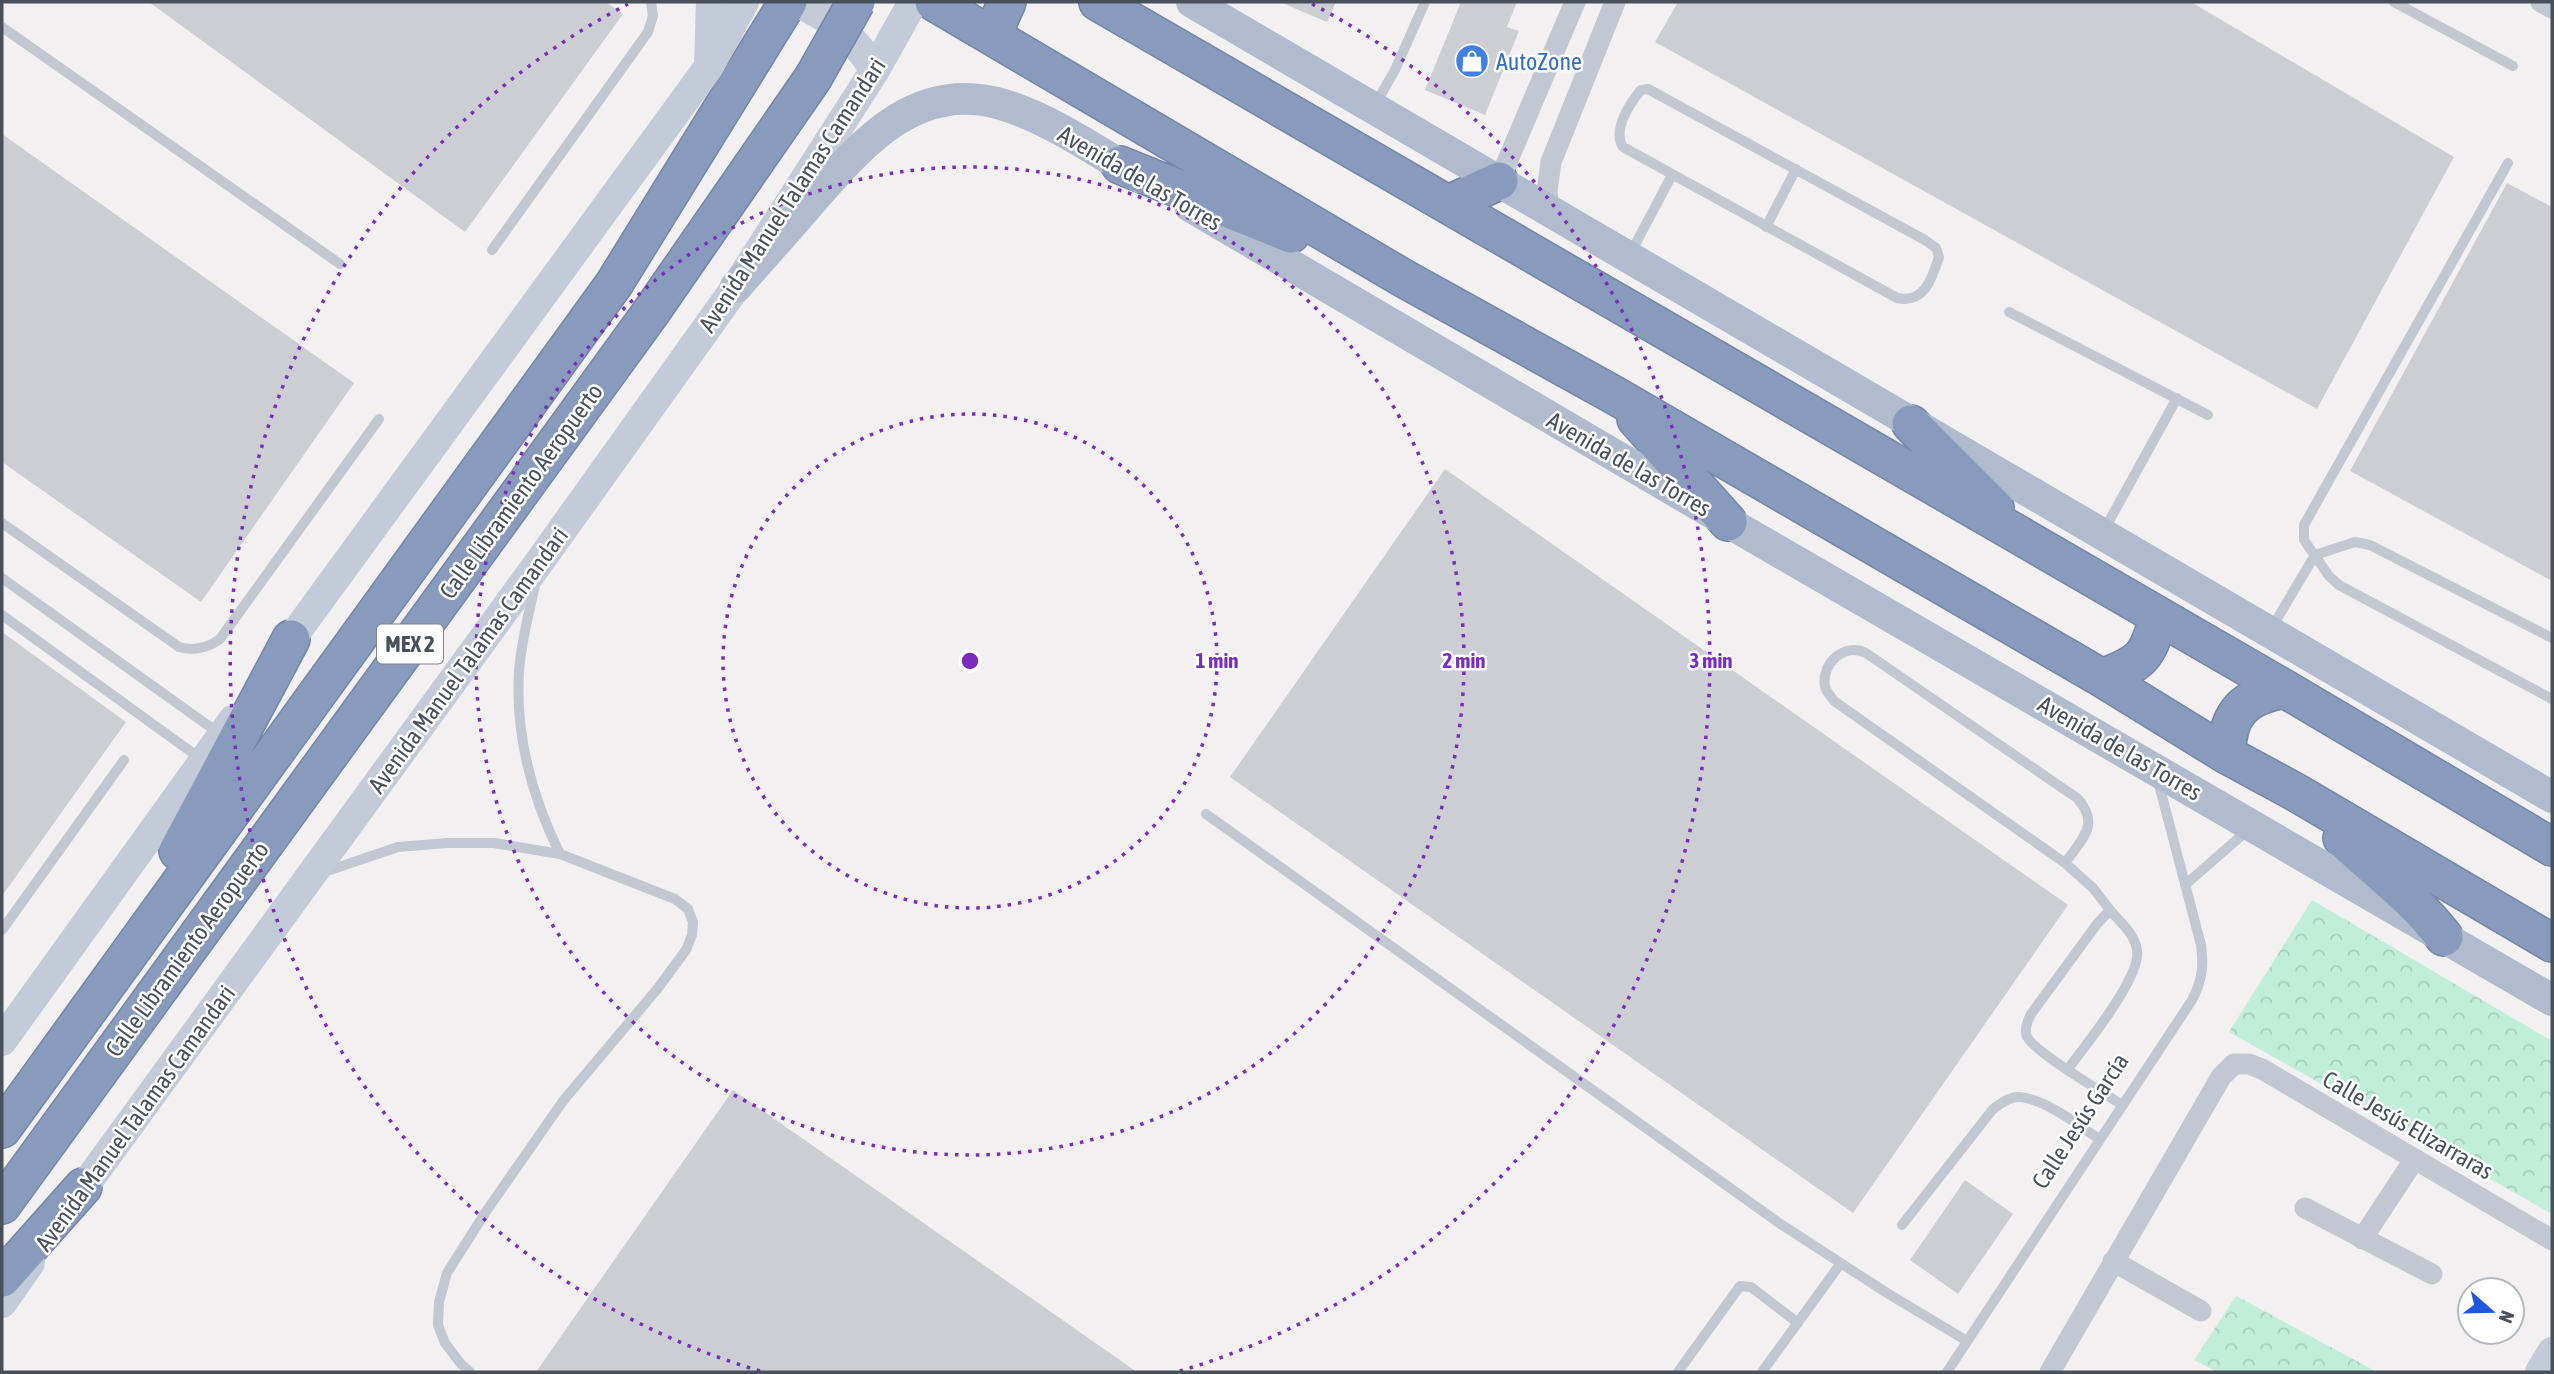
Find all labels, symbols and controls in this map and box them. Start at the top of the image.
shop icon: AutoZone [1453,42,1491,80]
place label: AutoZone [1496,48,1582,75]
street label: Avenida Manuel Talamas Camandari [693,53,891,337]
street label: Avenida de las Torres [1054,120,1226,236]
street label: Calle Libramiento Aeropuerto [434,378,608,604]
street label: Avenida de las Torres [1543,406,1715,522]
street label: Avenida Manuel Talamas Camandari [363,522,573,798]
road number: MEX 2 [377,624,443,664]
text: 1 min [1196,648,1238,672]
text: 2 min [1443,648,1485,672]
text: 3 min [1690,648,1732,672]
centre of rings [958,649,982,673]
street label: Avenida de las Torres [2034,690,2206,806]
street label: Calle Libramiento Aeropuerto [100,836,274,1062]
street label: Avenida Manuel Talamas Camandari [30,980,240,1256]
street label: Calle Jesús García [2026,1048,2134,1194]
street label: Calle Jesús Elizarraras [2318,1065,2498,1185]
north arrow [2456,1276,2526,1346]
text: N [2495,1308,2519,1326]

